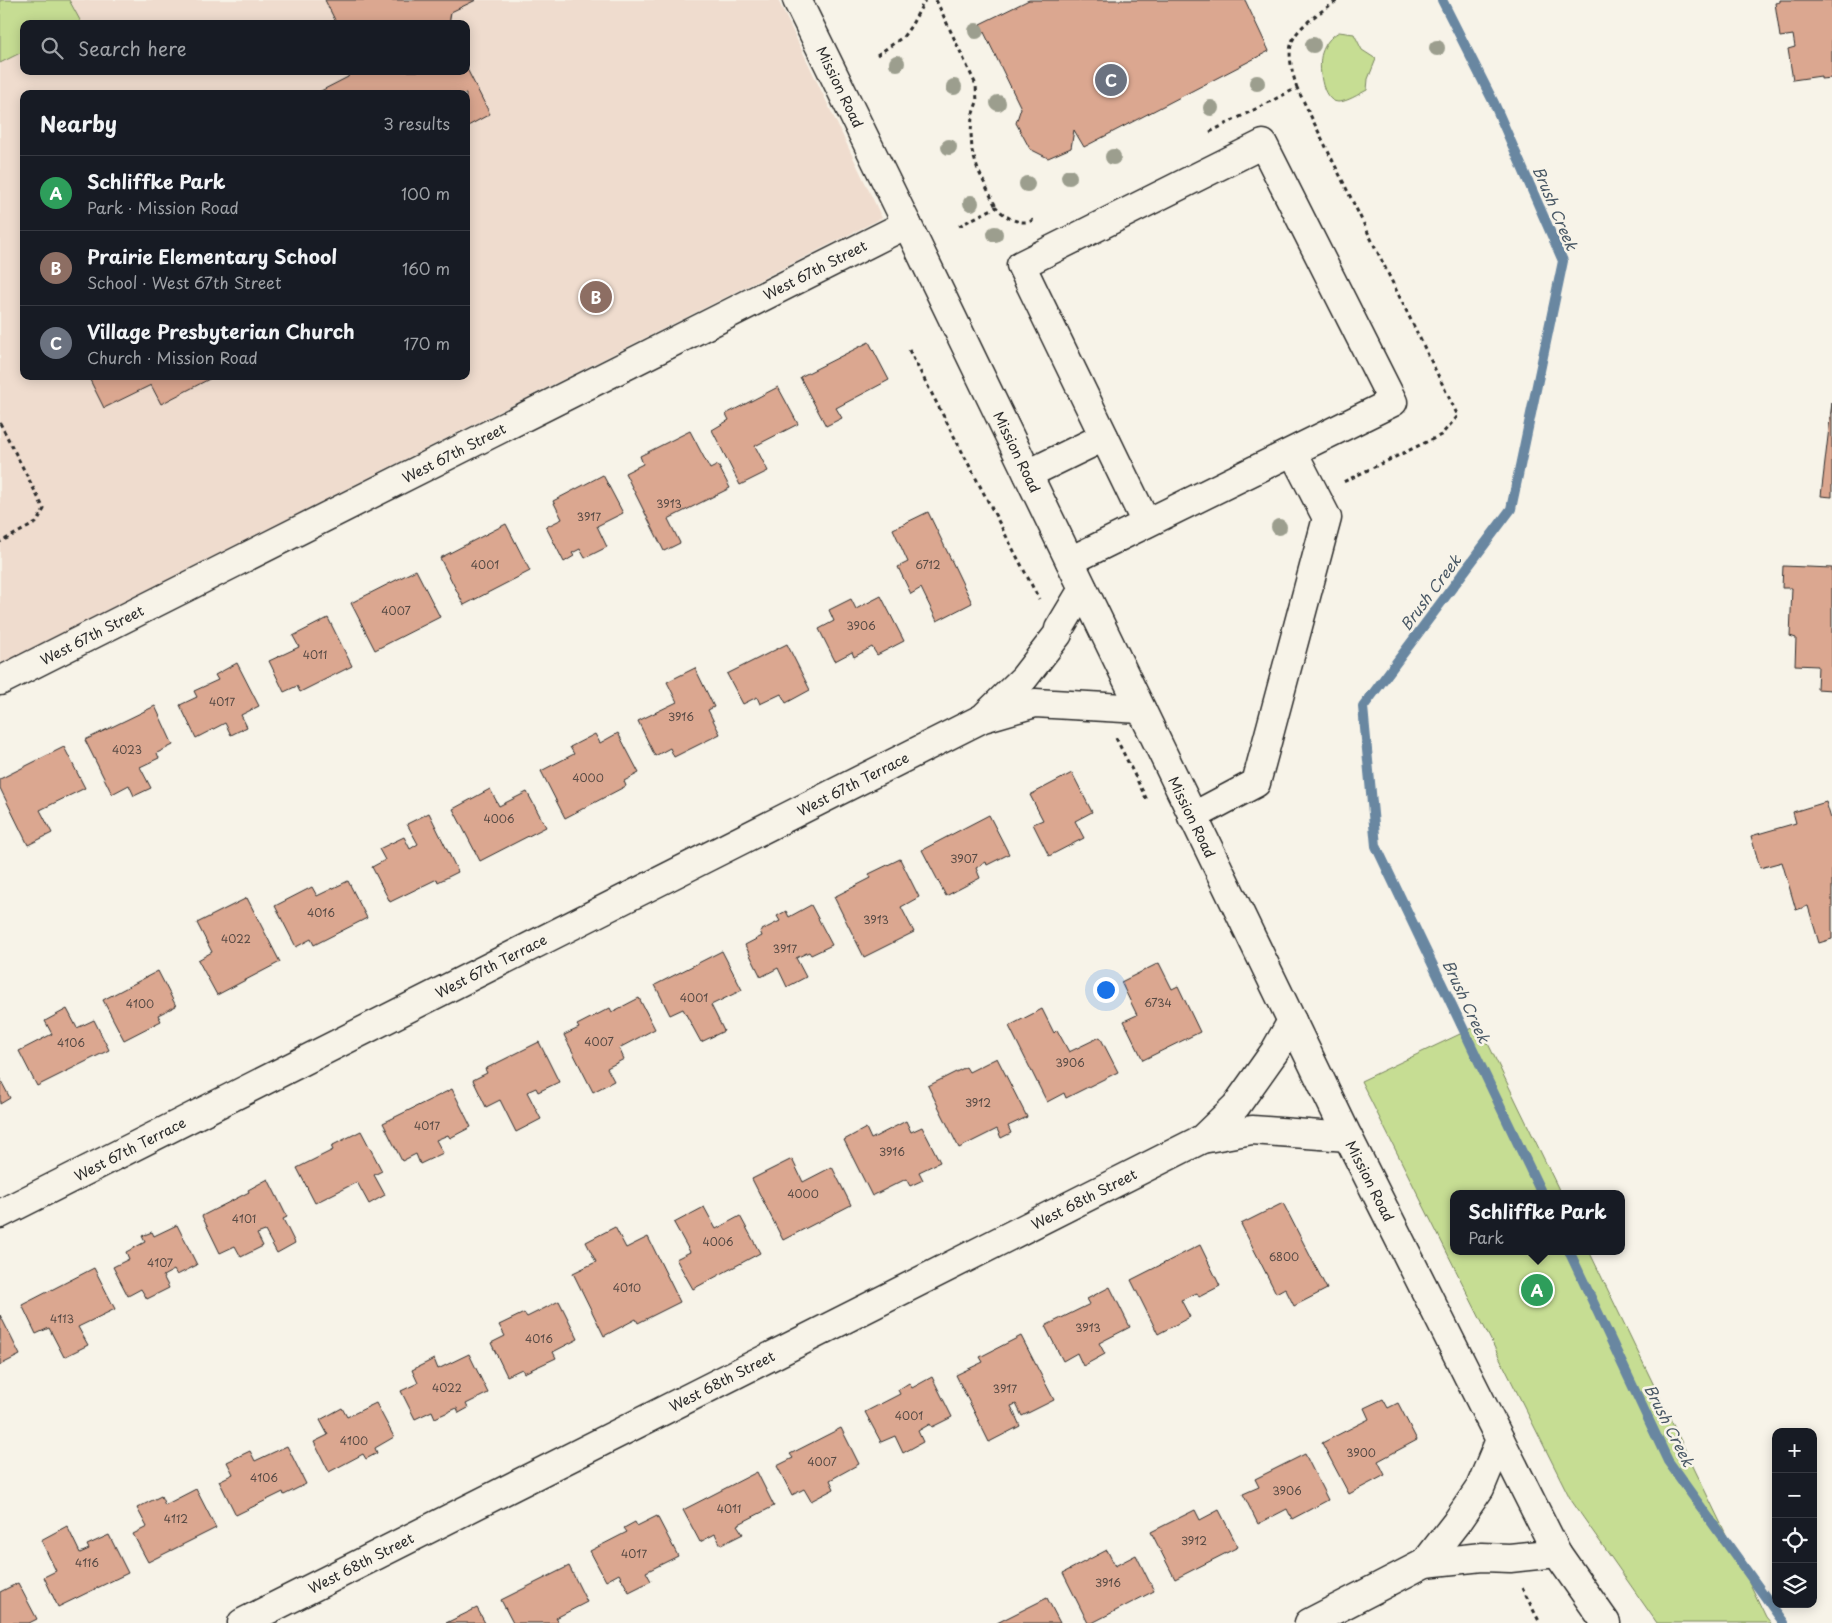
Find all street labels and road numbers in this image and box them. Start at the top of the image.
street label: Mission Road [811,43,869,131]
street label: West 67th Street [760,235,871,305]
street label: Mission Road [988,408,1046,496]
street label: West 67th Street [399,418,510,488]
street label: West 67th Street [37,600,148,670]
street label: West 67th Terrace [794,747,912,821]
street label: Mission Road [1163,773,1221,861]
street label: West 67th Terrace [432,929,550,1003]
street label: West 67th Terrace [71,1112,189,1186]
street label: Mission Road [1341,1137,1399,1225]
street label: West 68th Street [1028,1163,1141,1235]
street label: West 68th Street [666,1345,779,1417]
street label: West 68th Street [305,1527,418,1599]

